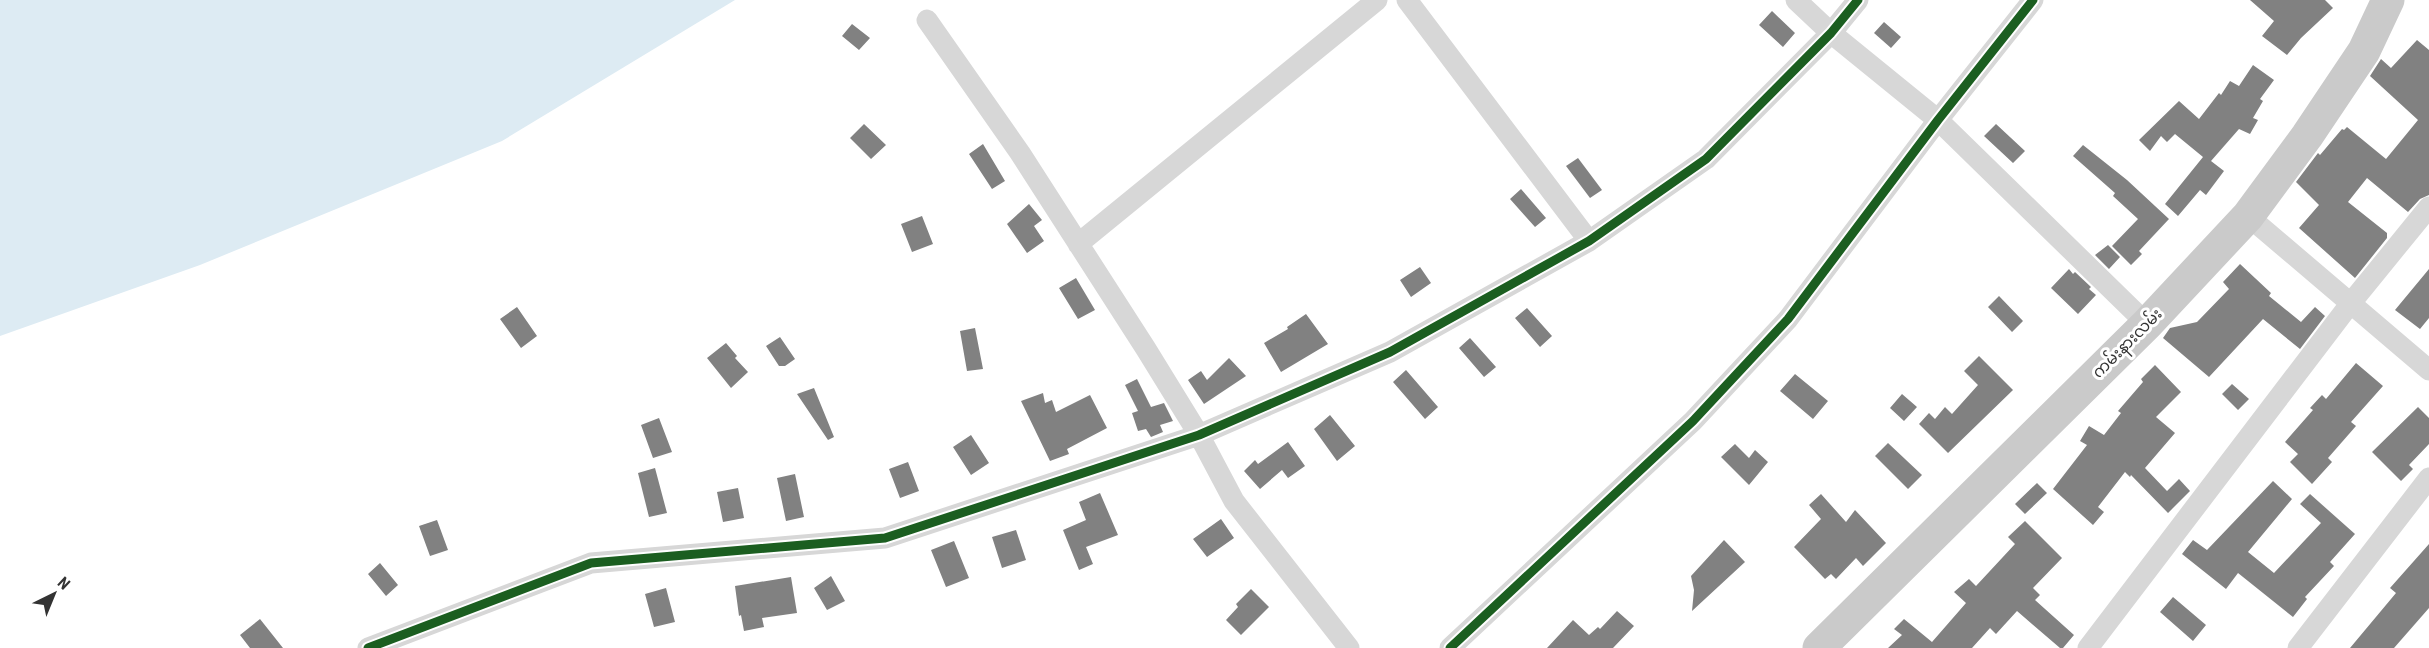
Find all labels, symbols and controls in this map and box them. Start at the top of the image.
street label: ကမ်းနားလမ်း [2087,303,2169,385]
north arrow [24,564,84,624]
text: N [54,573,74,594]

